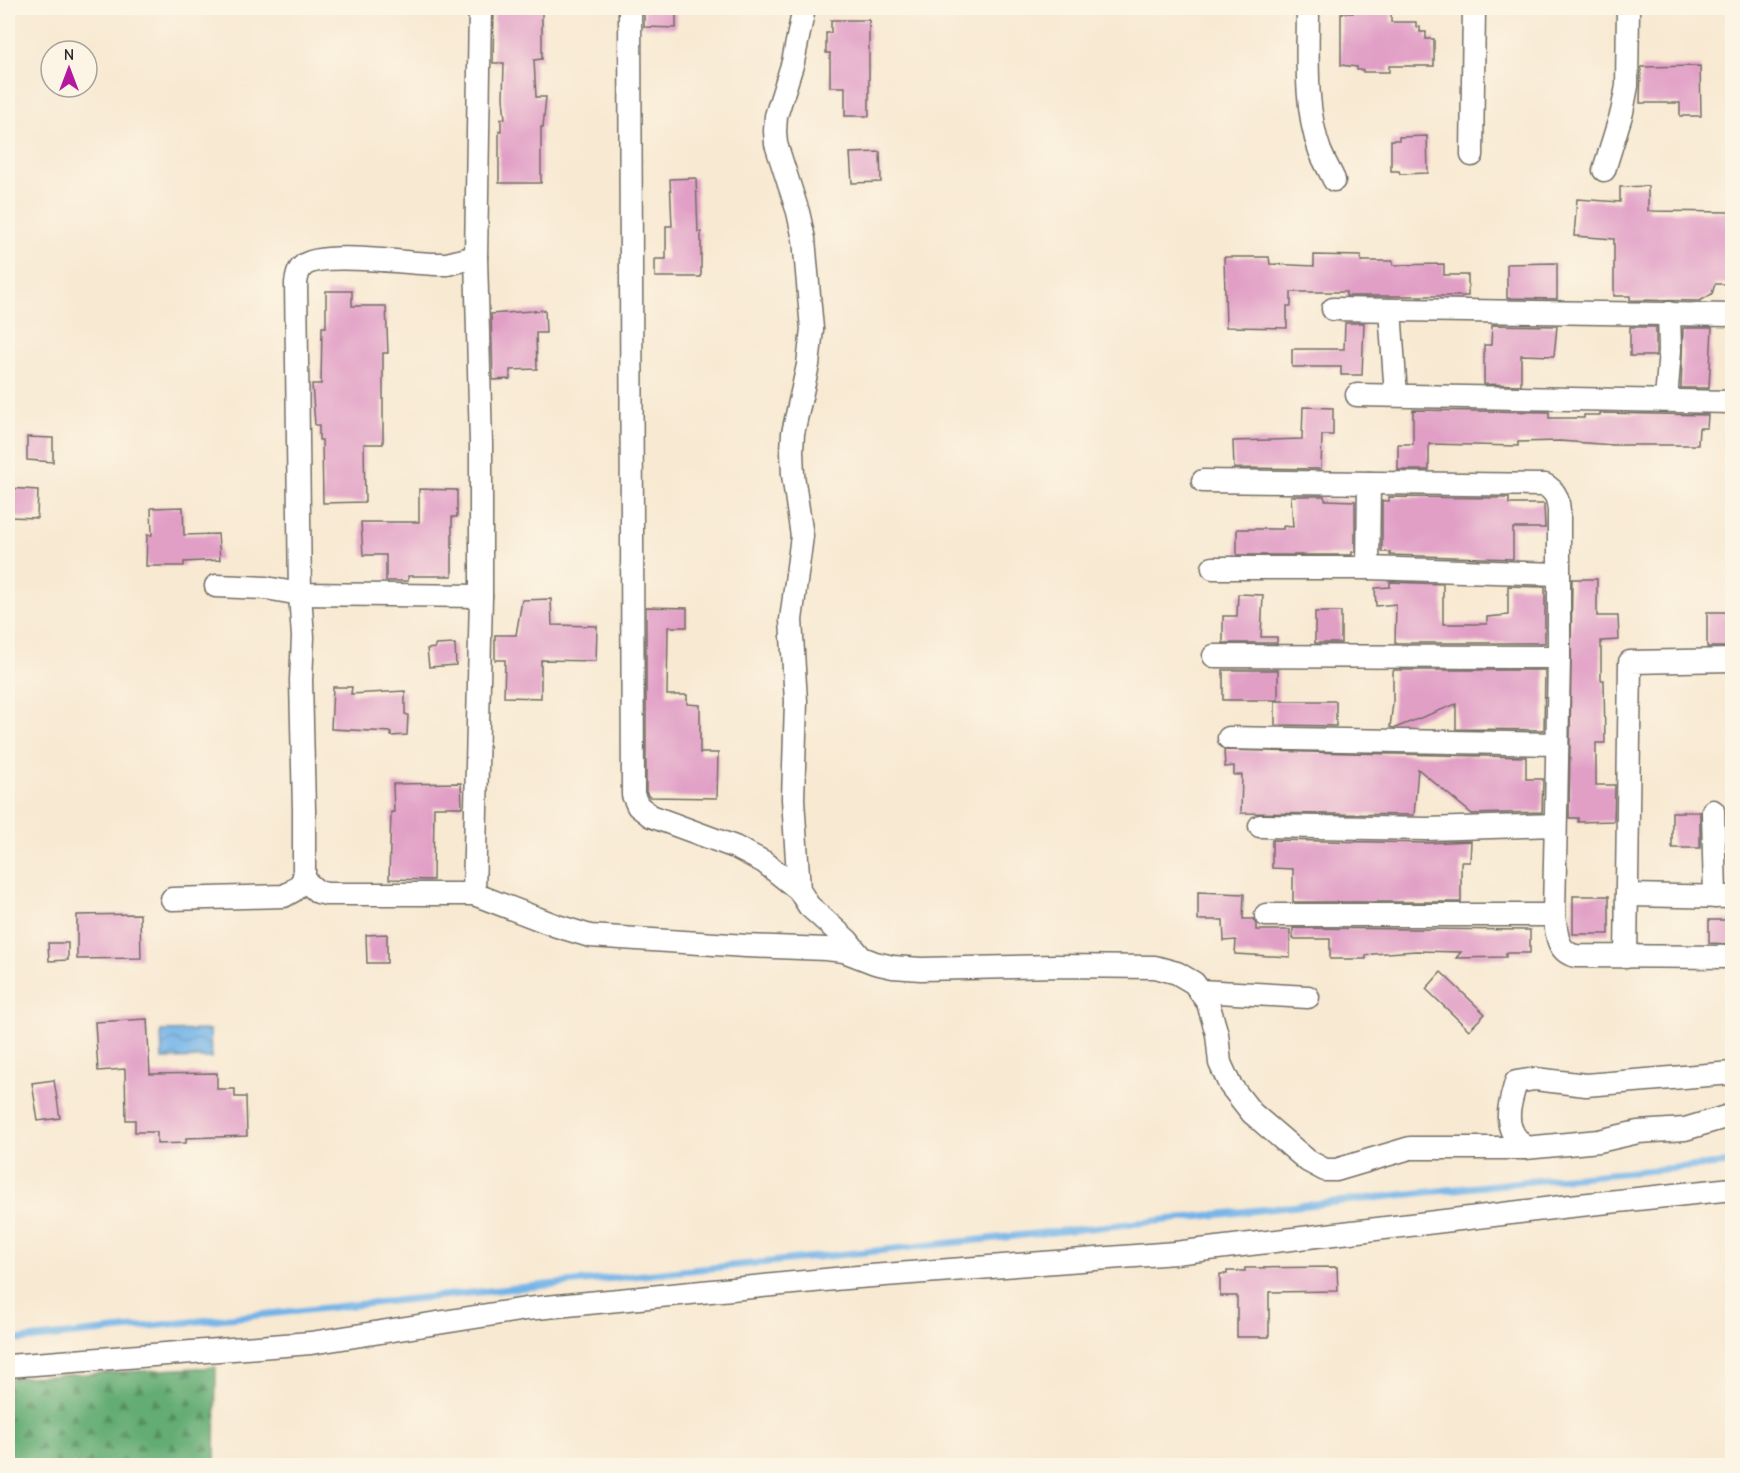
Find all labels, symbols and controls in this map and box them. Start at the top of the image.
north arrow [39,39,99,99]
text: N [64,46,74,64]

